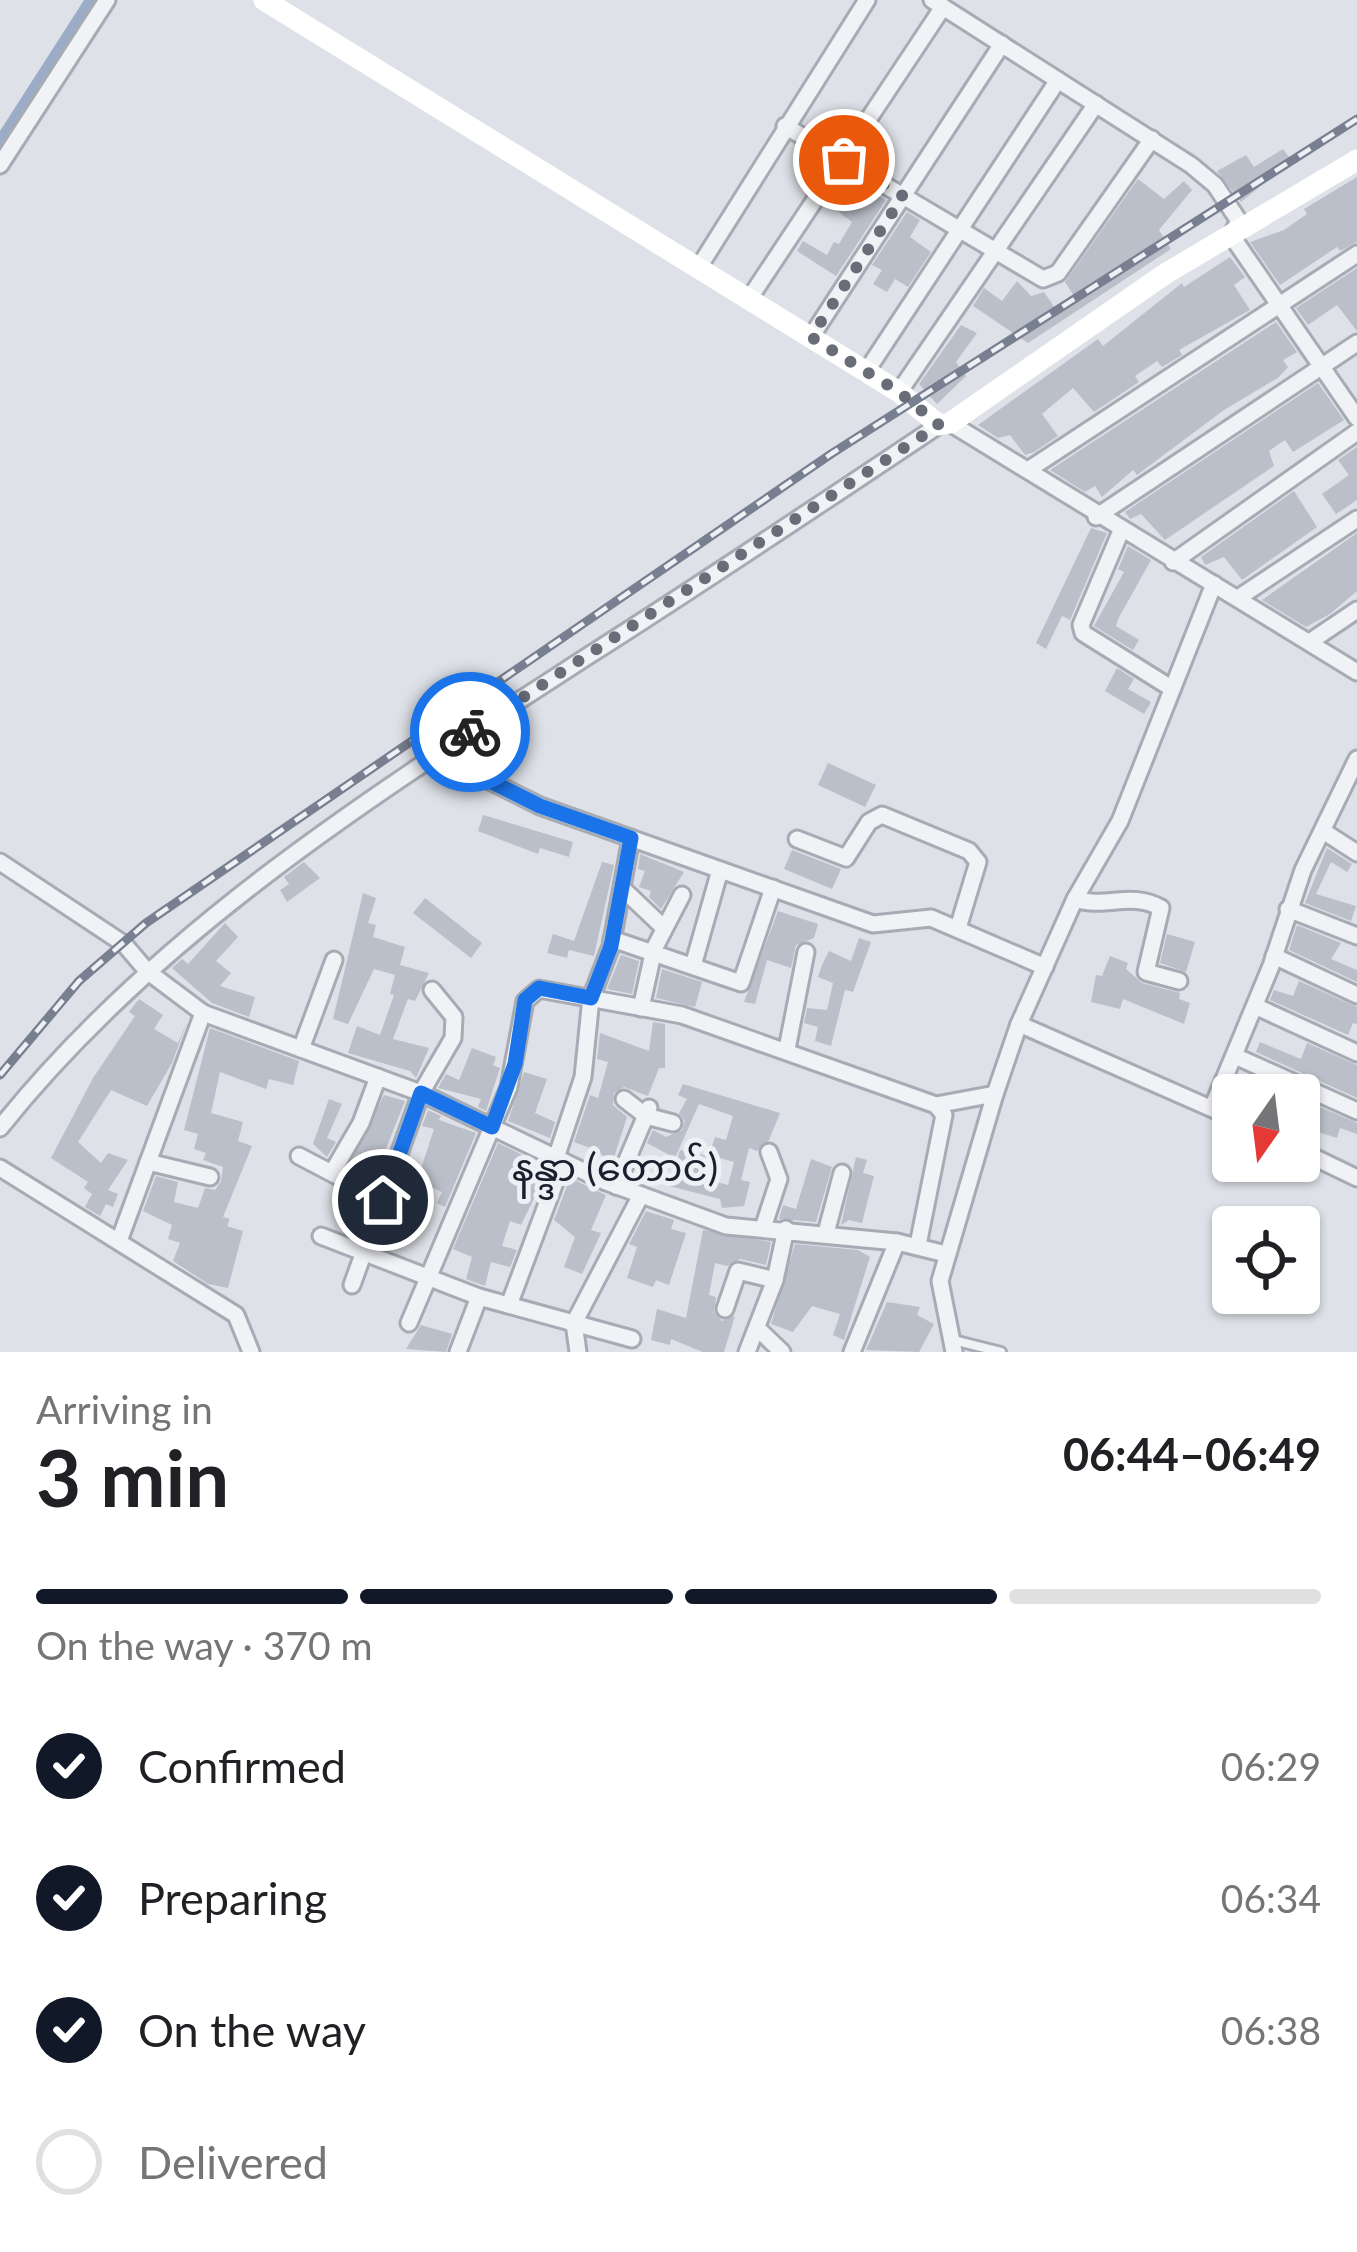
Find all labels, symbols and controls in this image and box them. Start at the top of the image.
pin [793,109,895,211]
icon: bag [811,127,877,193]
courier [410,672,530,792]
icon: bike [437,699,503,765]
north arrow [1212,1074,1320,1182]
map controls [1212,1074,1320,1314]
district label: နန္ဒာ (တောင်) [512,1142,718,1200]
pin [332,1149,434,1251]
icon: home [350,1167,416,1233]
button: locate [1212,1206,1320,1314]
text: Arriving in [36,1386,213,1432]
text: 06:44–06:49 [1063,1427,1321,1481]
text: 3 min [36,1430,229,1524]
text: On the way · 370 m [36,1622,373,1668]
icon: check [36,1733,102,1799]
text: Confirmed [138,1739,346,1793]
text: 06:29 [1221,1743,1321,1789]
icon: check [36,1865,102,1931]
text: Preparing [138,1871,327,1925]
text: 06:34 [1221,1875,1321,1921]
icon: check [36,1997,102,2063]
text: On the way [138,2003,366,2057]
text: 06:38 [1221,2007,1321,2053]
text: Delivered [138,2135,328,2189]

